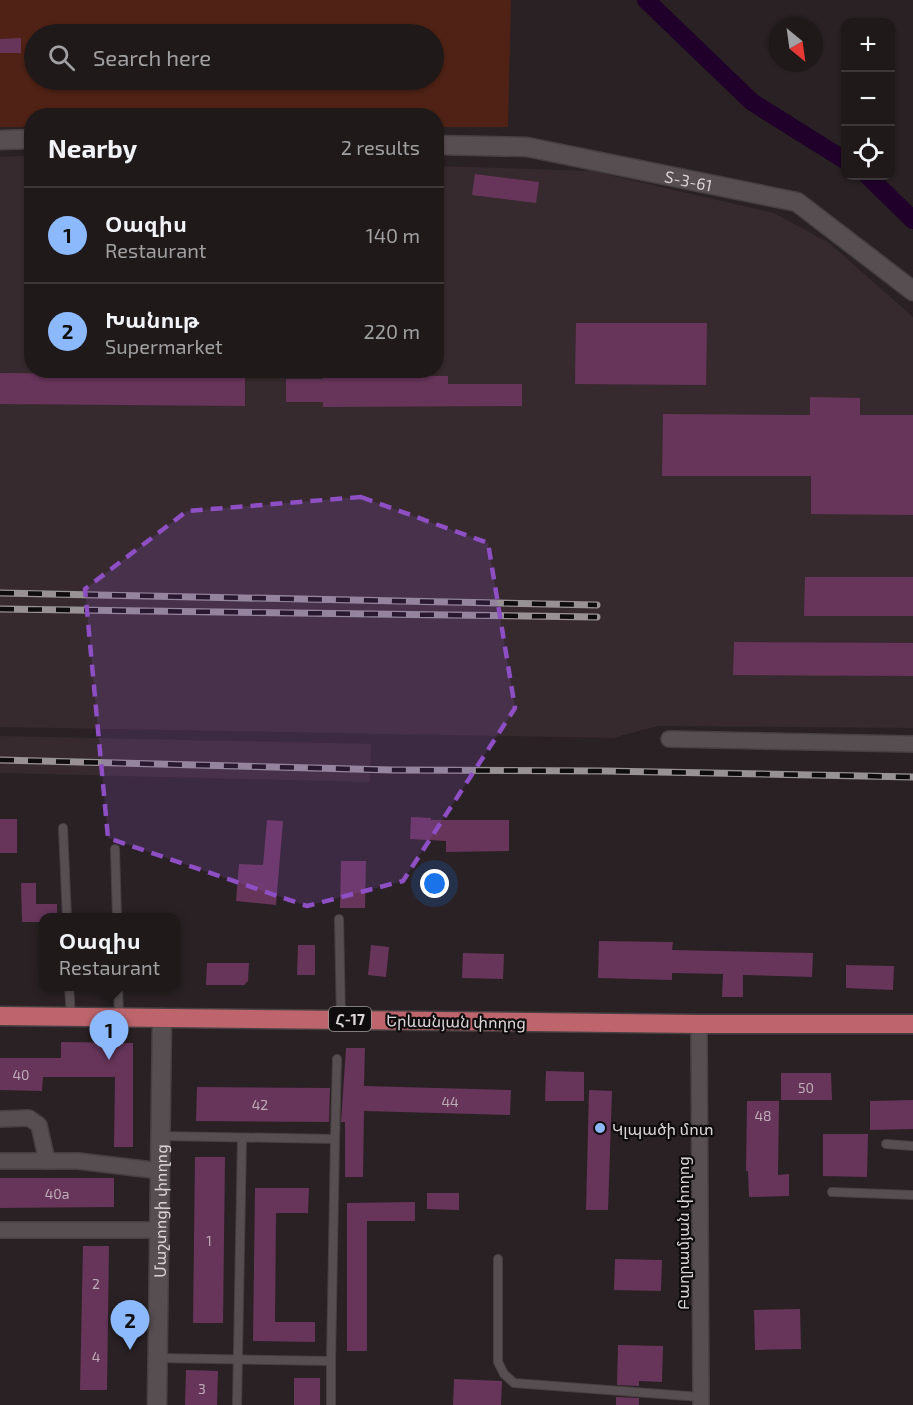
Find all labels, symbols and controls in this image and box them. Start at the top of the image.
north arrow [769,18,823,72]
map controls [841,18,895,180]
button: + [841,18,895,72]
search box [24,24,444,90]
icon: search [45,41,78,74]
text: Search here [93,44,211,70]
button: − [841,72,895,126]
button: locate [841,126,895,180]
text: Nearby [48,132,137,163]
text: 2 results [341,135,420,159]
street label: Տ-3-61 [663,166,714,194]
text: Օազիս [105,210,187,236]
text: 1 [63,223,72,247]
text: 140 m [366,223,420,247]
text: Restaurant [105,238,206,262]
text: Խանութ [105,306,199,332]
text: 2 [62,319,73,343]
text: 220 m [363,319,420,343]
text: Supermarket [105,334,223,358]
your location [420,869,449,898]
popup [39,913,180,991]
text: Օազիս [59,927,141,953]
text: Restaurant [59,955,160,979]
road number: Հ-17 [329,1007,371,1031]
pin: 1 [90,1010,128,1060]
street label: Երևանյան փողոց [386,1010,526,1033]
house number: 40 [12,1066,30,1083]
house number: 50 [798,1079,814,1096]
house number: 44 [441,1093,459,1110]
house number: 42 [252,1096,268,1113]
house number: 48 [754,1107,772,1124]
place label: Կլպածի մոտ [612,1119,714,1139]
marker: Կլպածի մոտ [593,1121,607,1135]
street label: Մաշտոցի փողոց [149,1144,171,1278]
street label: Բաղրամյան փողոց [673,1156,693,1310]
house number: 40a [45,1185,69,1202]
house number: 1 [206,1232,212,1249]
house number: 2 [92,1275,100,1292]
pin: 2 [110,1300,150,1350]
house number: 4 [92,1348,100,1365]
house number: 3 [198,1380,206,1397]

